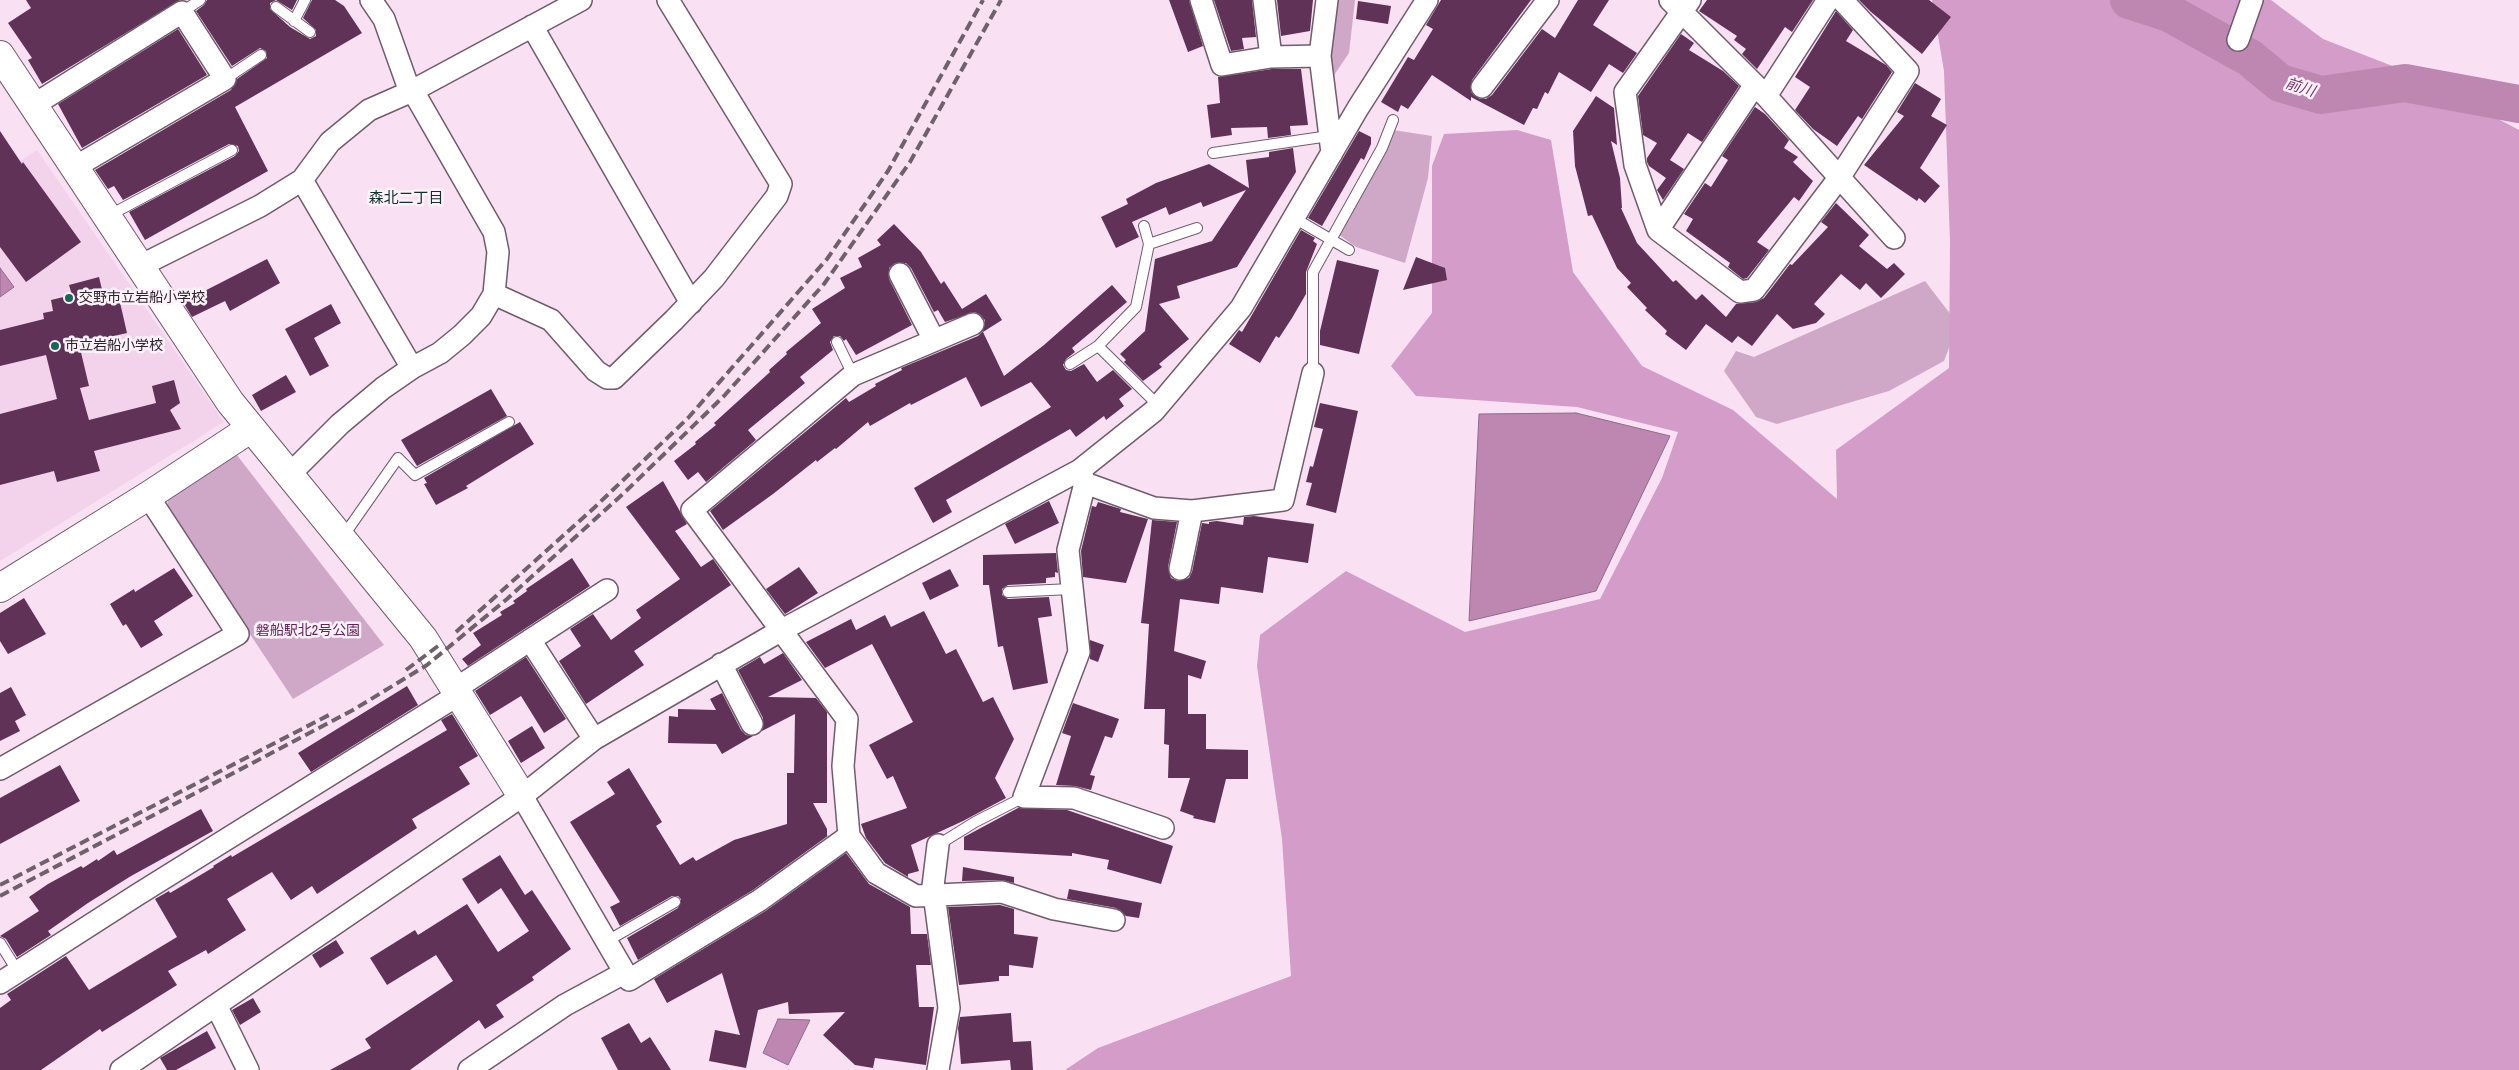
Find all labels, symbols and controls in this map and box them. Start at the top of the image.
water label: 前川 [2283,75,2317,101]
district label: 森北二丁目 [369,190,443,208]
place label: 交野市立岩船小学校 [79,290,205,306]
marker: 交野市立岩船小学校 [63,292,75,304]
place label: 市立岩船小学校 [65,338,163,354]
marker: 市立岩船小学校 [49,340,61,352]
park label: 磐船駅北2号公園 [256,623,360,639]

